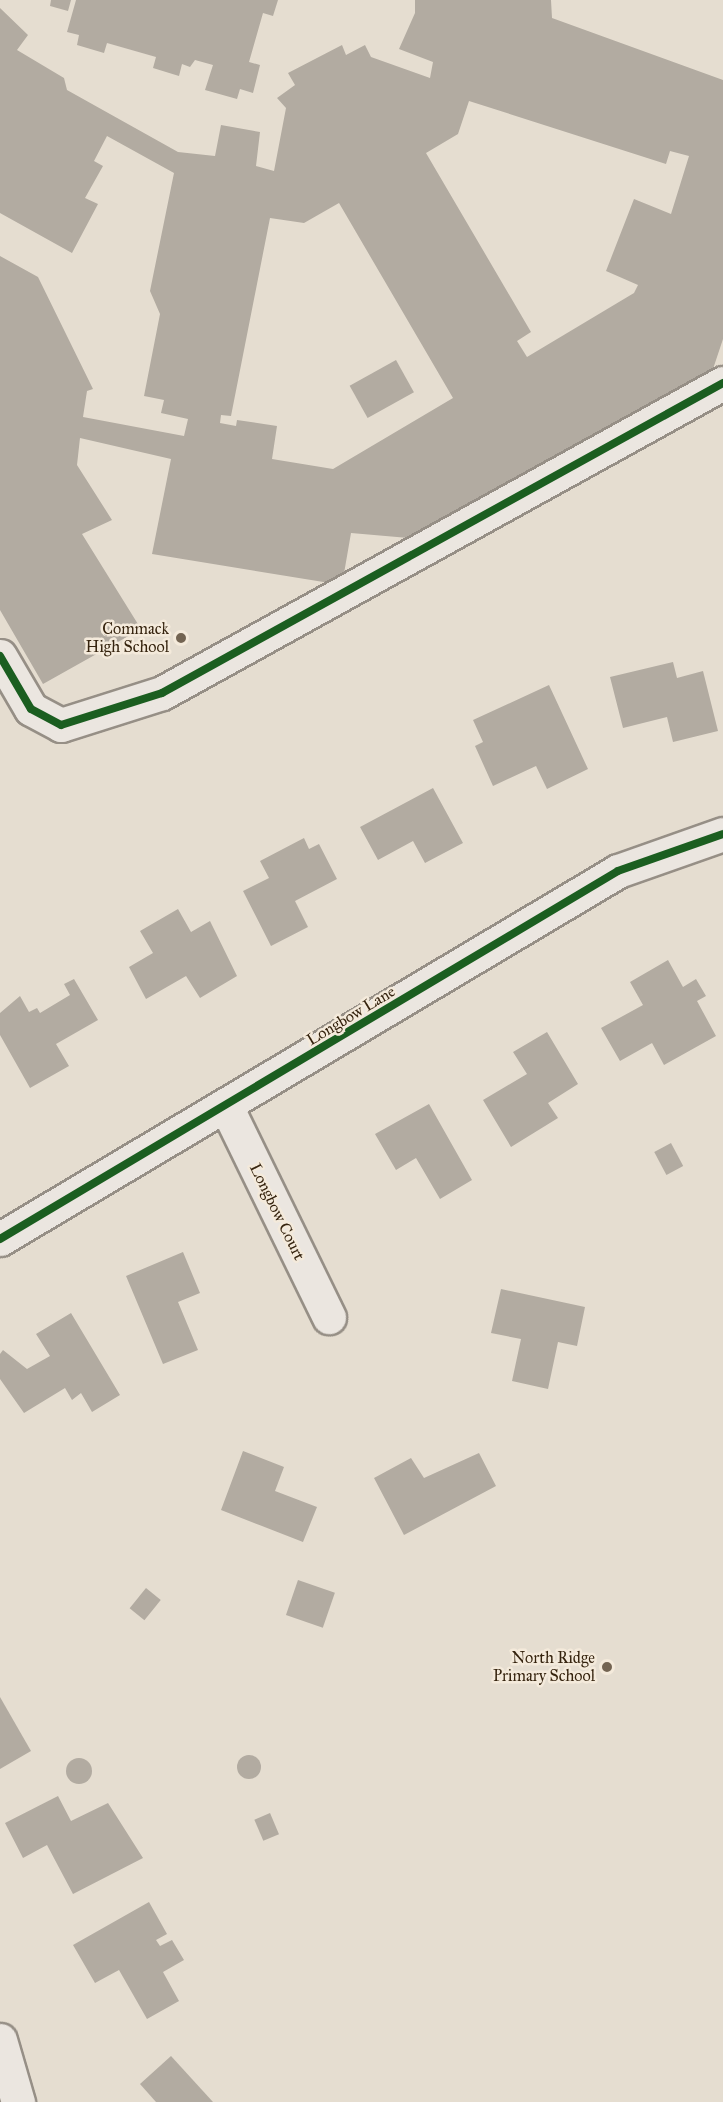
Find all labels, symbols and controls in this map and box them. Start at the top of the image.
place label: Commack High School [86,619,169,657]
marker: Commack High School [174,631,188,645]
street label: Longbow Lane [303,982,399,1050]
street label: Longbow Court [245,1161,309,1263]
place label: North Ridge Primary School [493,1648,595,1686]
marker: North Ridge Primary School [600,1660,614,1674]

